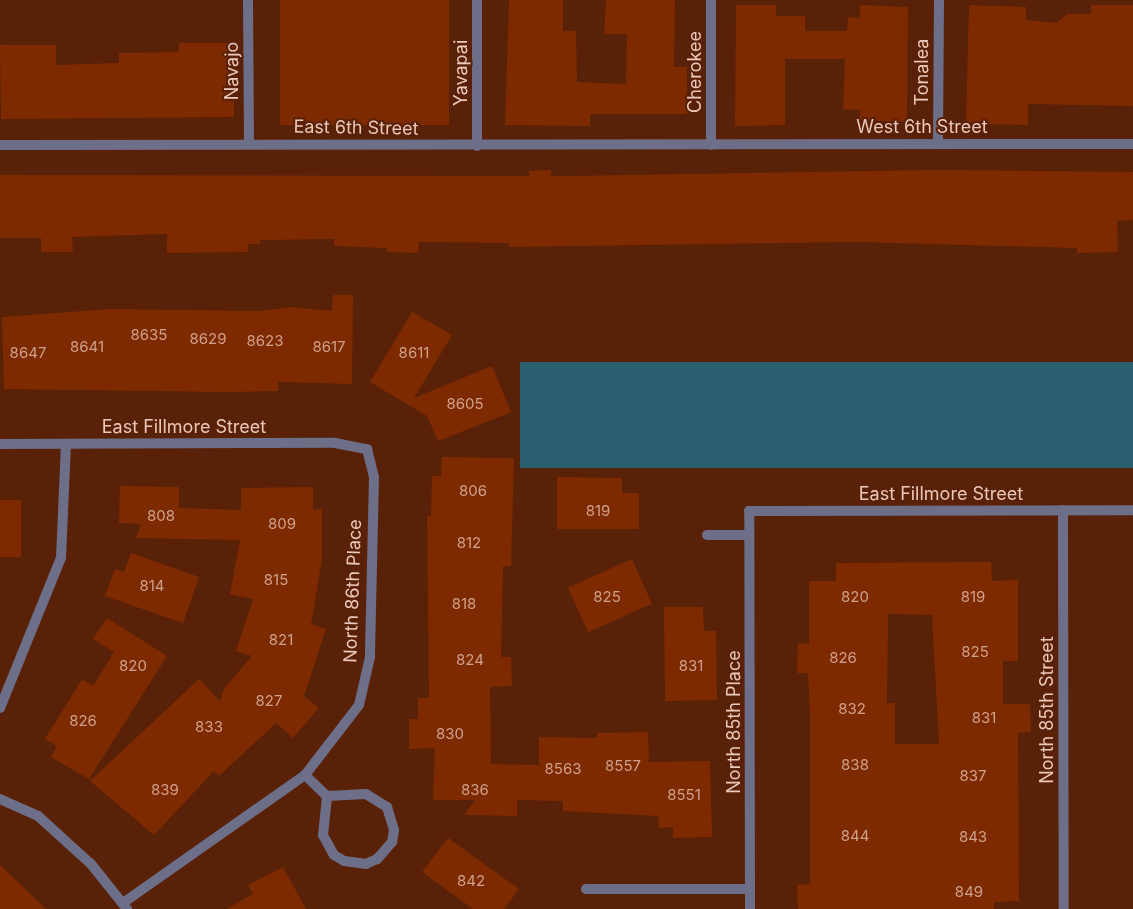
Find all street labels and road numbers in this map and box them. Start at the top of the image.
street label: Cherokee [684,31,706,113]
street label: Tonalea [911,39,933,105]
street label: Yavapai [450,40,472,106]
street label: Navajo [221,42,243,100]
street label: East 6th Street [293,116,419,140]
street label: West 6th Street [856,116,988,138]
street label: East Fillmore Street [102,416,266,438]
street label: East Fillmore Street [859,483,1023,505]
street label: North 86th Place [340,519,366,663]
street label: North 85th Street [1036,636,1058,784]
street label: North 85th Place [723,650,745,794]

